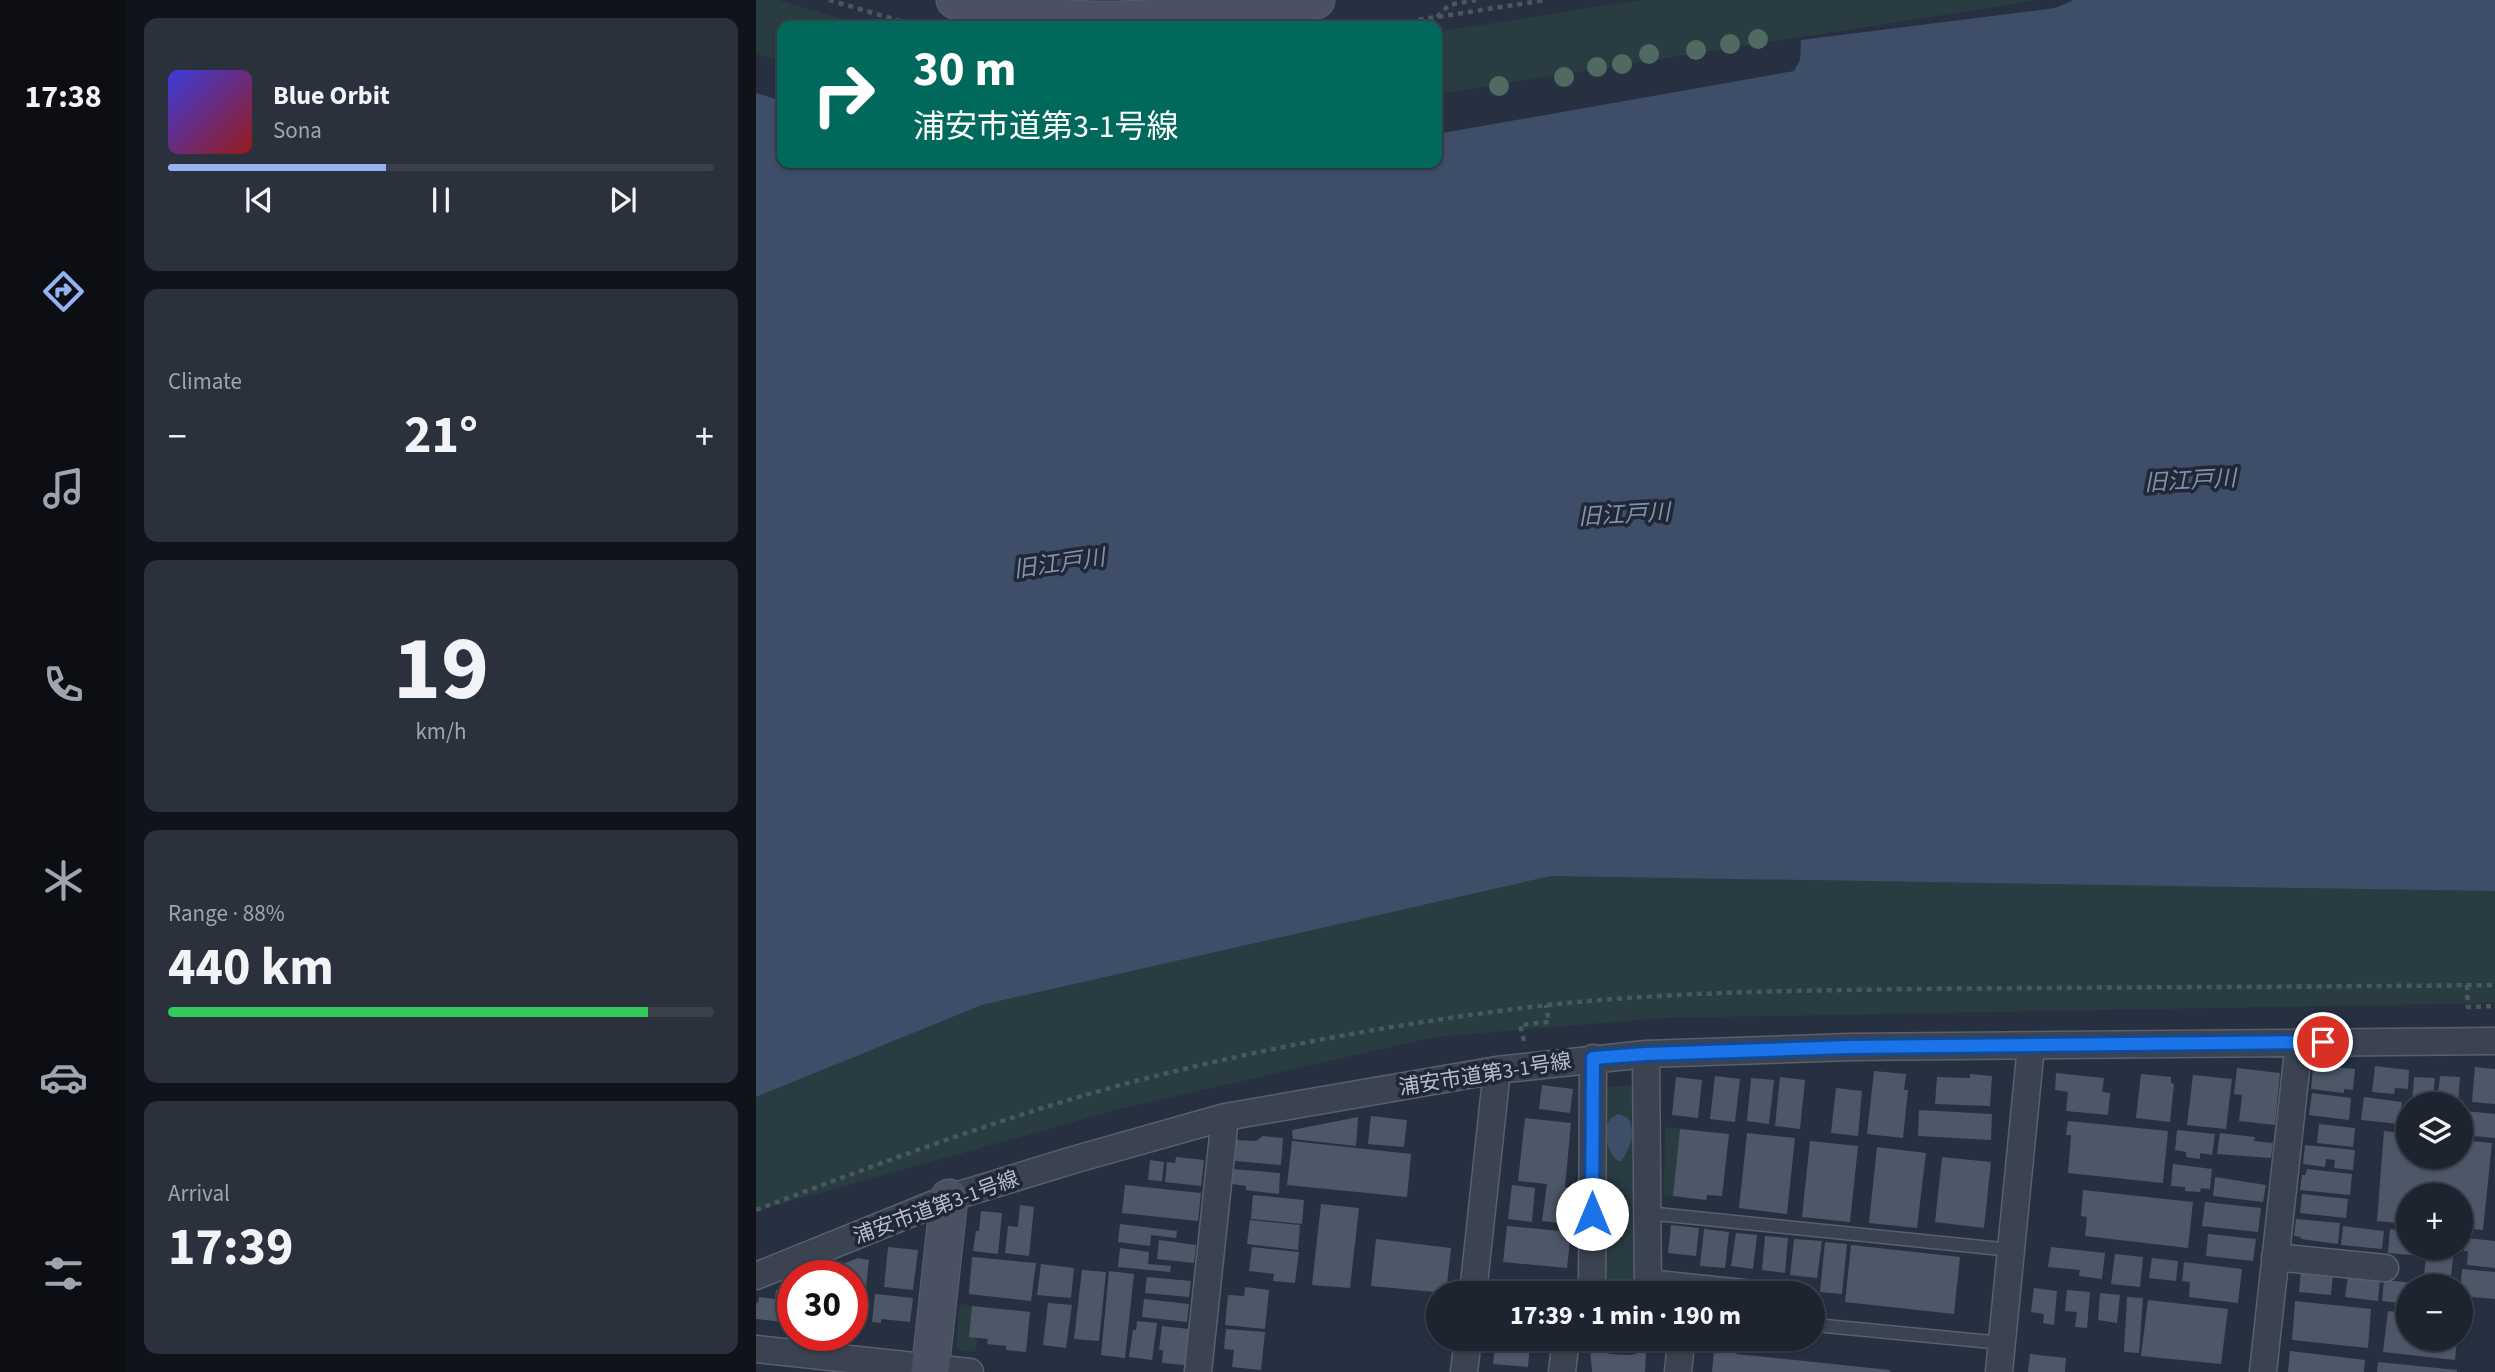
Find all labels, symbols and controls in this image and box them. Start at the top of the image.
text: 30 m [913,35,1017,105]
icon: right [798,49,889,140]
text: 17:38 [24,74,102,120]
text: Blue Orbit [273,77,390,114]
text: 浦安市道第3-1号線 [913,104,1179,150]
text: Sona [273,114,322,147]
icon: previous [240,181,278,219]
icon: pause [422,181,460,219]
icon: next [604,181,642,219]
icon: directions [39,267,88,316]
text: Climate [168,365,242,398]
text: 21° [404,399,478,473]
text: − [168,410,187,464]
text: + [695,410,714,464]
water label: 旧江戸川 [2143,461,2240,499]
icon: music [39,464,88,513]
water label: 旧江戸川 [1577,495,1674,533]
water label: 旧江戸川 [1011,540,1110,586]
text: 19 [393,605,489,734]
icon: phone [39,660,88,709]
text: km/h [415,715,467,748]
icon: climate [39,856,88,905]
text: Range · 88% [168,897,285,930]
text: 440 km [168,931,334,1005]
pin [2293,1012,2353,1072]
icon: arrive [2304,1023,2342,1061]
street label: 浦安市道第3-1号線 [1397,1046,1573,1102]
icon: car [39,1053,88,1102]
map controls [2396,1092,2473,1351]
button: layers [2396,1092,2473,1169]
street label: 浦安市道第3-1号線 [849,1163,1023,1251]
text: Arrival [168,1177,230,1210]
position arrow [1555,1177,1629,1251]
button: + [2396,1183,2473,1260]
text: 17:39 [168,1211,293,1285]
icon: filters [39,1249,88,1298]
speed limit sign: 30 [777,1260,868,1351]
button: − [2396,1274,2473,1351]
text: 17:39 · 1 min · 190 m [1510,1297,1741,1334]

